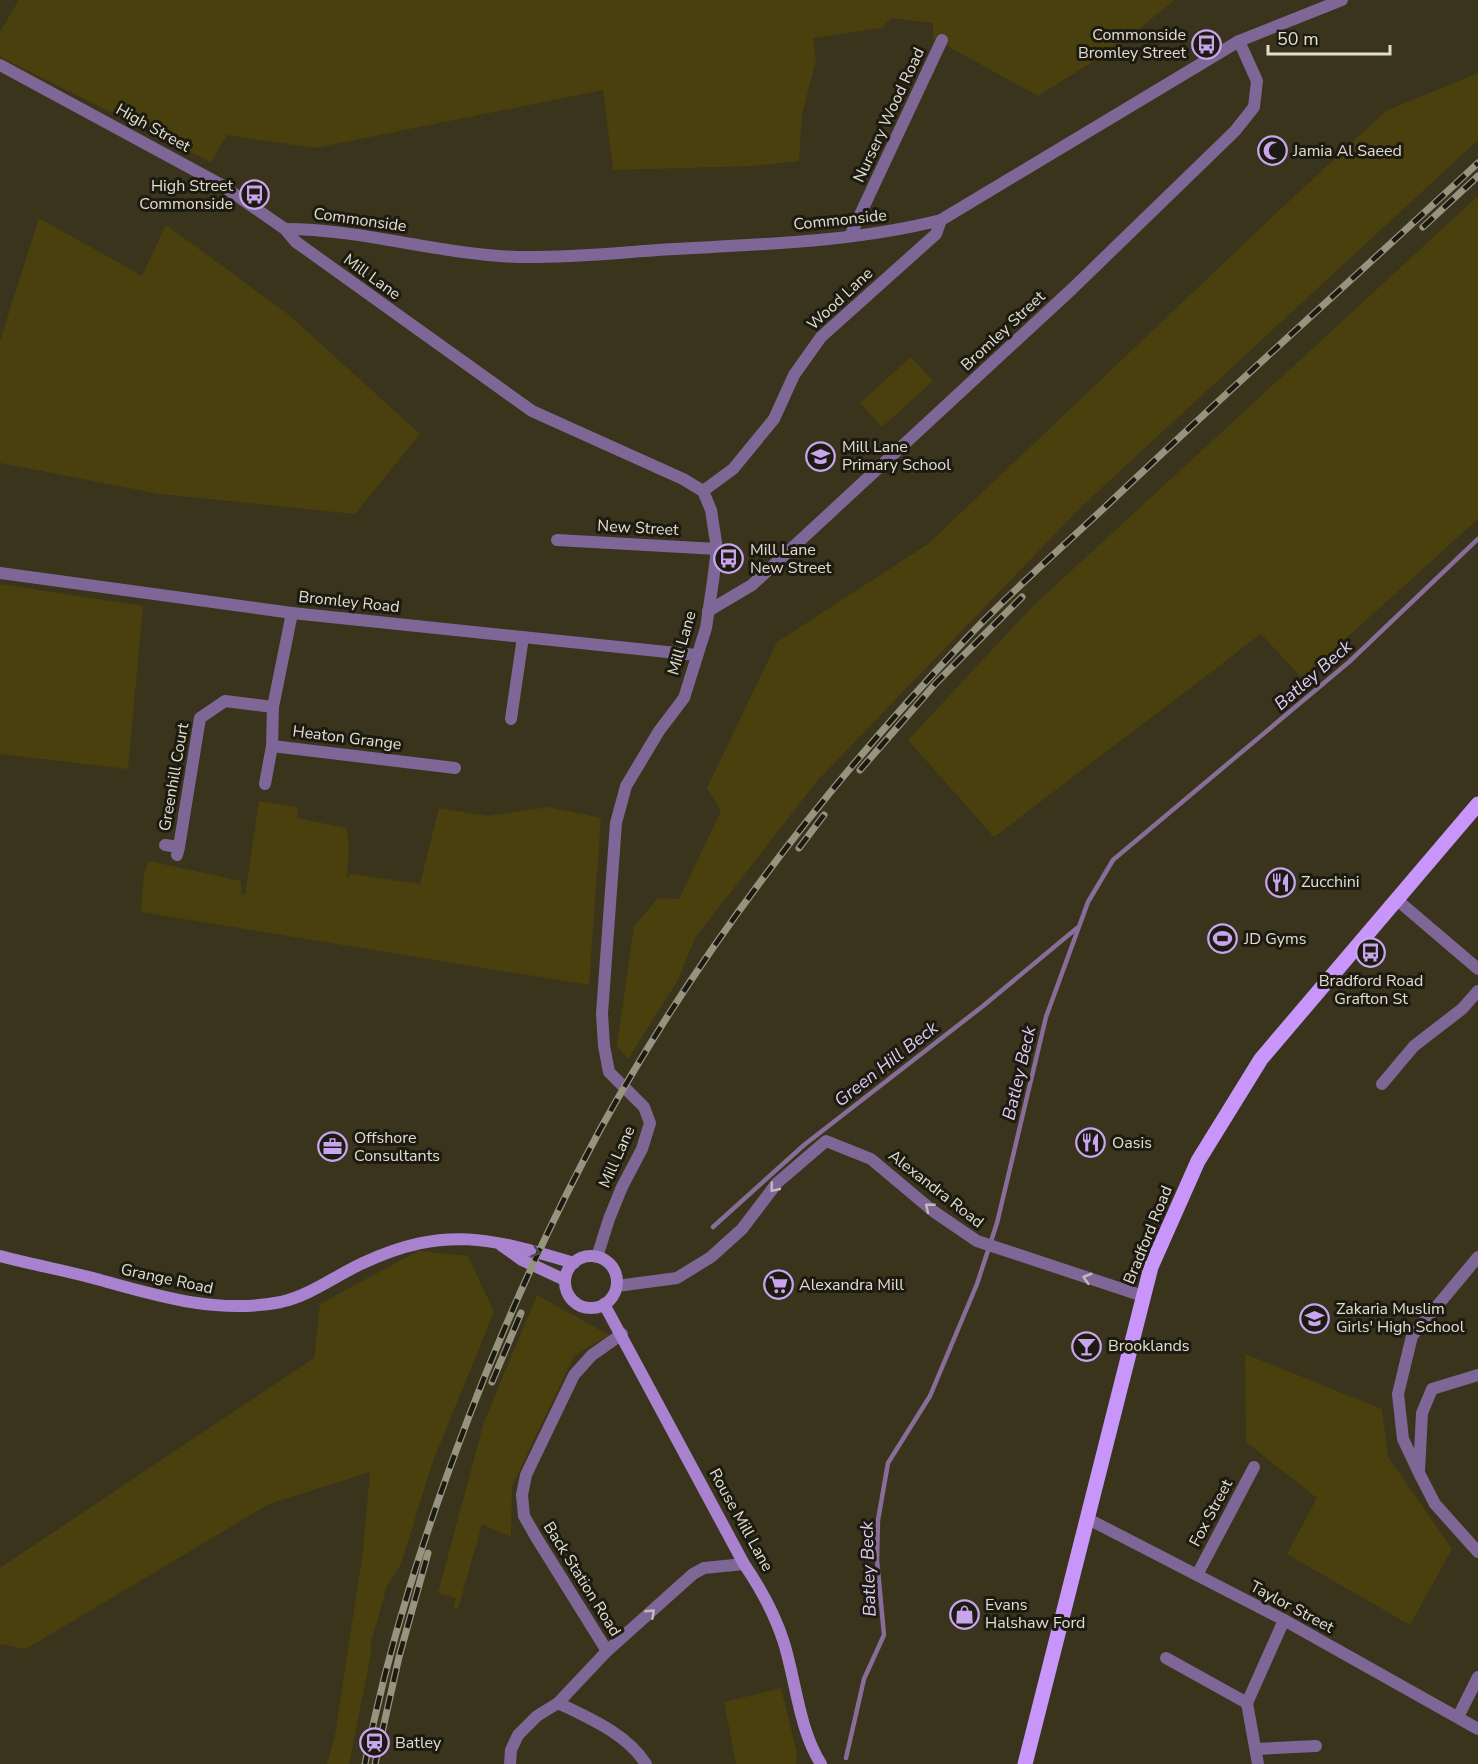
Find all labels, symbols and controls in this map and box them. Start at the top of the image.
scale bar [1268,18,1390,56]
place label: Commonside Bromley Street [1078,24,1186,64]
text: 50 m [1277,27,1319,51]
bus stop icon: Commonside Bromley Street [1191,28,1223,60]
street label: Nursery Wood Road [848,44,930,186]
street label: High Street [112,98,195,158]
mosque icon: Jamia Al Saeed [1256,135,1288,167]
place label: Jamia Al Saeed [1292,140,1402,162]
place label: High Street Commonside [139,175,233,215]
bus stop icon: High Street Commonside [238,179,270,211]
street label: Commonside [312,203,408,237]
street label: Commonside [792,204,888,236]
street label: Mill Lane [339,249,405,305]
street label: Wood Lane [802,263,878,335]
street label: Bromley Street [956,286,1050,376]
place label: Mill Lane Primary School [842,436,951,476]
school or university icon: Mill Lane Primary School [805,440,837,472]
street label: New Street [597,515,680,541]
place label: Mill Lane New Street [750,539,832,579]
bus stop icon: Mill Lane New Street [713,543,745,575]
street label: Bromley Road [297,586,401,618]
street label: Mill Lane [662,608,702,678]
water label: Batley Beck [1269,634,1358,715]
street label: Heaton Grange [291,720,403,756]
street label: Greenhill Court [154,721,194,833]
restaurant icon: Zucchini [1264,866,1296,898]
place label: Zucchini [1301,871,1360,893]
sports icon: JD Gyms [1207,923,1239,955]
place label: JD Gyms [1243,928,1306,950]
bus stop icon: Bradford Road Grafton St [1355,937,1387,969]
place label: Bradford Road Grafton St [1319,970,1423,1010]
water label: Green Hill Beck [829,1015,944,1112]
water label: Batley Beck [997,1023,1042,1122]
street label: Mill Lane [594,1122,640,1192]
place label: Offshore Consultants [354,1127,440,1167]
restaurant icon: Oasis [1075,1127,1107,1159]
office icon: Offshore Consultants [317,1131,349,1163]
place label: Oasis [1112,1132,1152,1154]
street label: Alexandra Road [884,1145,988,1233]
one-way arrow [770,1181,781,1192]
street label: Bradford Road [1118,1182,1178,1288]
one-way arrow [925,1204,936,1215]
one-way arrow [531,1244,541,1257]
street label: Grange Road [119,1258,215,1300]
supermarket icon: Alexandra Mill [762,1269,794,1301]
one-way arrow [1082,1273,1093,1285]
place label: Alexandra Mill [799,1274,904,1296]
place label: Zakaria Muslim Girls' High School [1336,1298,1465,1338]
school or university icon: Zakaria Muslim Girls' High School [1299,1302,1331,1334]
bar icon: Brooklands [1071,1330,1103,1362]
place label: Brooklands [1108,1335,1190,1357]
street label: Rouse Mill Lane [704,1465,778,1575]
street label: Fox Street [1184,1475,1238,1551]
street label: Back Station Road [538,1517,626,1641]
water label: Batley Beck [854,1520,882,1617]
street label: Taylor Street [1246,1576,1338,1639]
place label: Evans Halshaw Ford [985,1594,1085,1634]
shop icon: Evans Halshaw Ford [948,1598,980,1630]
one-way arrow [644,1609,654,1620]
station icon: Batley [358,1727,390,1759]
place label: Batley [395,1732,442,1754]

